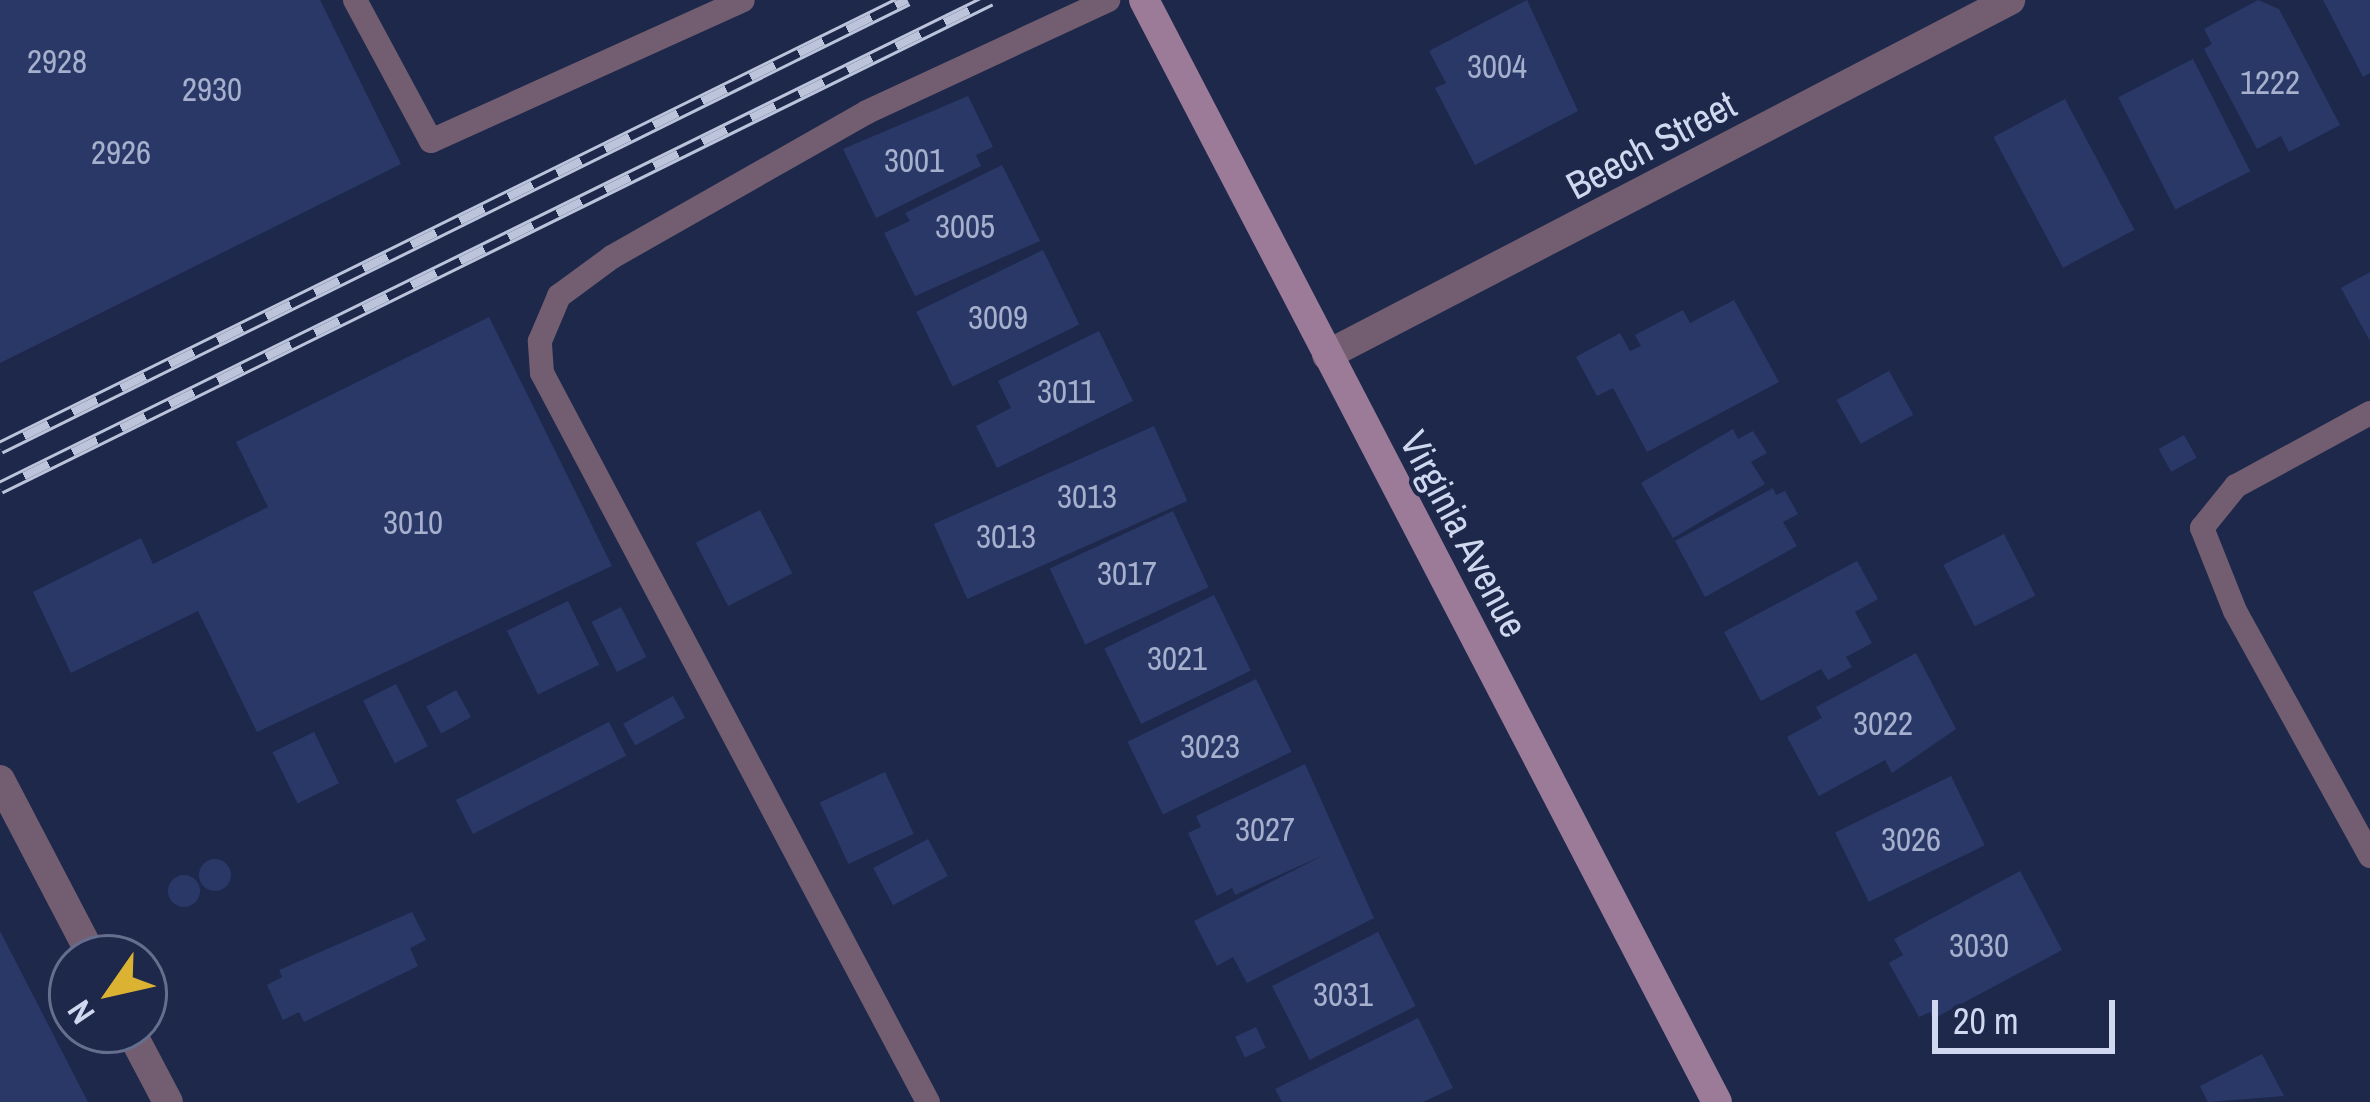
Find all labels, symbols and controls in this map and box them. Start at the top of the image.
house number: 2928 [27,42,87,82]
house number: 3004 [1467,47,1527,87]
house number: 1222 [2240,63,2300,103]
house number: 2930 [182,70,242,110]
street label: Beech Street [1558,81,1744,209]
house number: 2926 [91,133,151,173]
house number: 3001 [884,141,944,181]
house number: 3005 [935,207,995,247]
house number: 3009 [968,298,1028,338]
house number: 3011 [1037,372,1095,412]
street label: Virginia Avenue [1390,422,1538,646]
house number: 3013 [1057,477,1117,517]
house number: 3010 [383,503,443,543]
house number: 3013 [976,517,1036,557]
house number: 3017 [1097,554,1157,594]
house number: 3021 [1147,639,1207,679]
house number: 3022 [1853,704,1913,744]
house number: 3023 [1180,727,1240,767]
house number: 3027 [1235,810,1295,850]
house number: 3026 [1881,820,1941,860]
house number: 3030 [1949,926,2009,966]
north arrow [48,934,168,1054]
house number: 3031 [1313,975,1373,1015]
scale bar [1938,976,2121,1050]
text: N [57,992,104,1033]
text: 20 m [1953,997,2019,1045]

